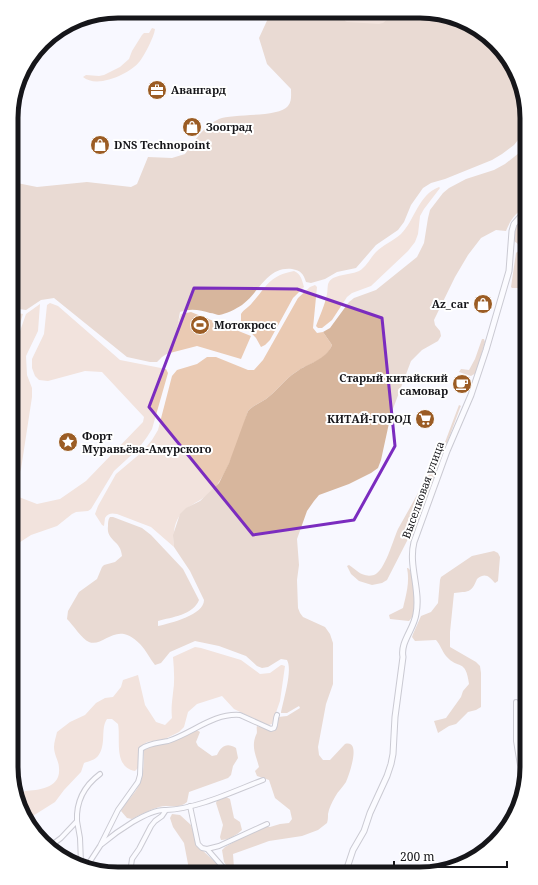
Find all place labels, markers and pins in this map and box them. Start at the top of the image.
office icon: Авангард [146,79,168,101]
place label: Авангард [171,82,226,97]
shop icon: Зооград [181,116,203,138]
place label: Зооград [206,119,252,134]
shop icon: DNS Technopoint [89,134,111,156]
place label: DNS Technopoint [114,137,211,152]
shop icon: Az_car [472,293,494,315]
place label: Az_car [432,296,469,311]
sports icon: Мотокросс [189,314,211,336]
place label: Мотокросс [214,317,276,332]
place label: Старый китайский самовар [339,370,449,398]
cafe icon: Старый китайский самовар [451,373,473,395]
supermarket icon: КИТАЙ-ГОРОД [414,408,436,430]
place label: КИТАЙ-ГОРОД [327,411,411,426]
place label: Форт Муравьёва-Амурского [82,428,212,456]
place icon: Форт Муравьёва-Амурского [57,431,79,453]

